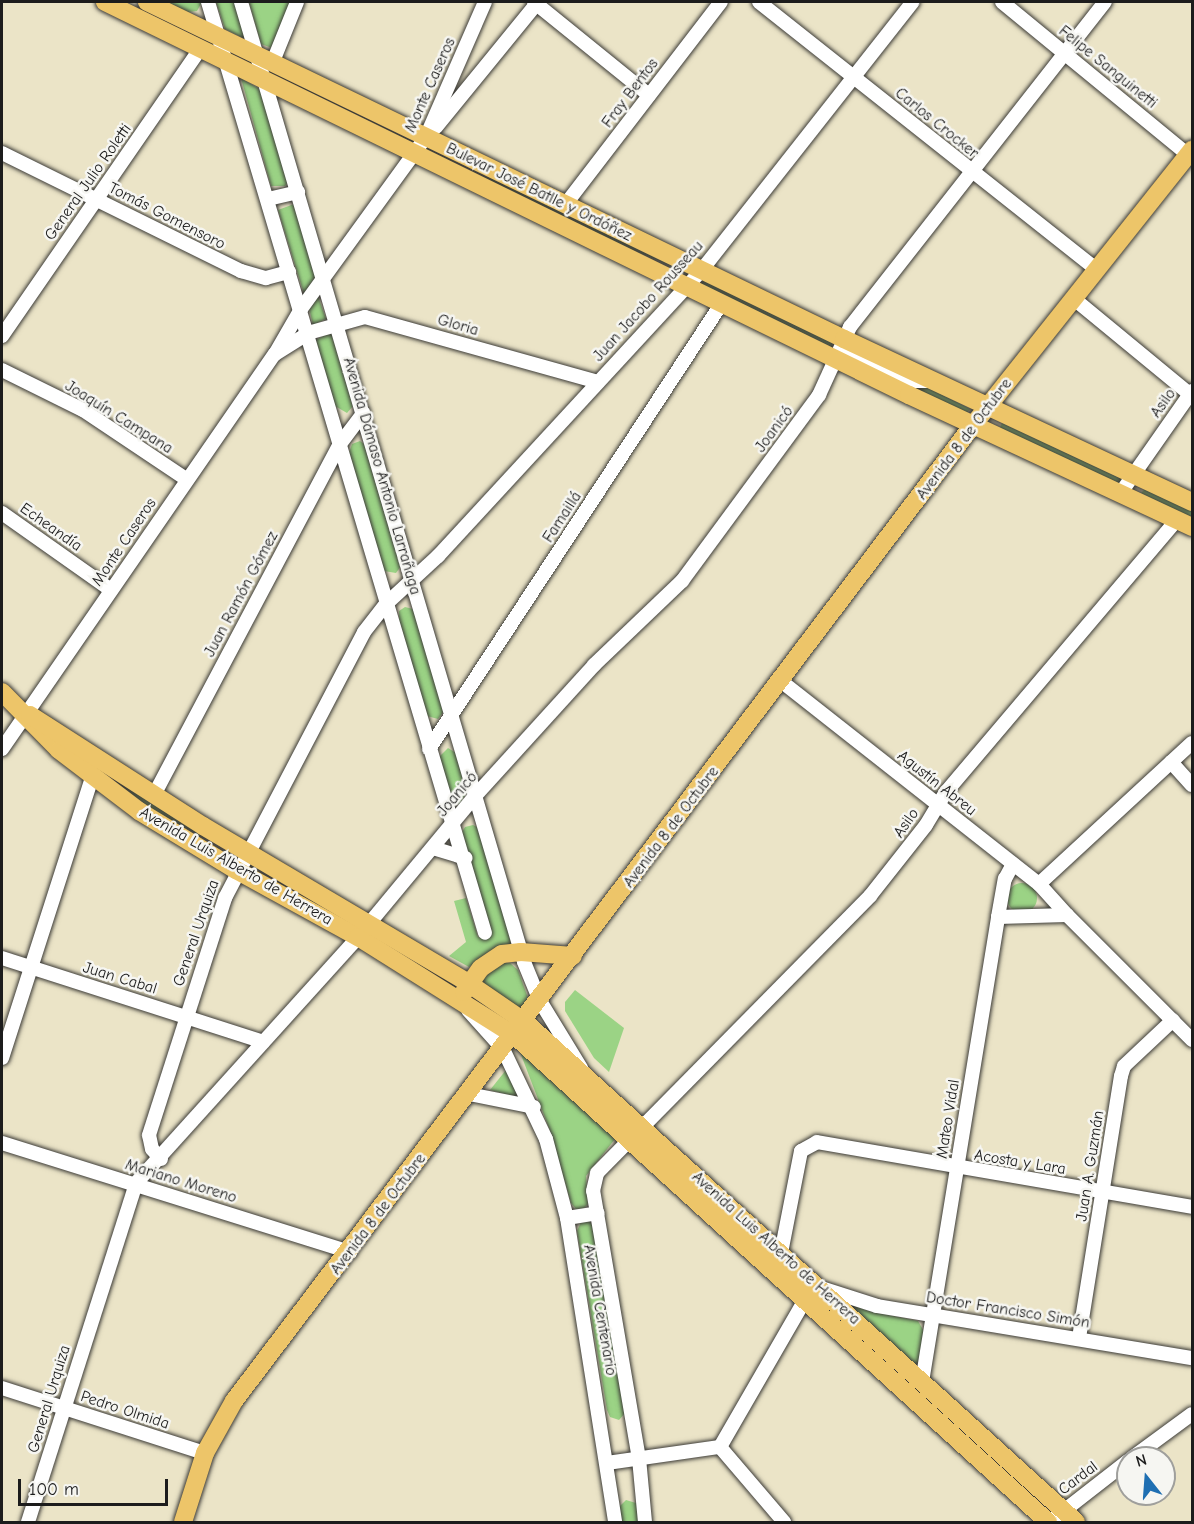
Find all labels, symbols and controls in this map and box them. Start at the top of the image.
street label: Felipe Sanguinetti [1055,21,1161,113]
street label: Monte Caseros [400,35,460,135]
street label: Fray Bentos [598,55,662,131]
street label: Carlos Crocker [891,83,983,163]
street label: General Julio Roletti [41,120,135,244]
street label: Bulevar José Batlle y Ordóñez [443,139,635,245]
street label: Tomás Gomensoro [105,178,229,254]
street label: Juan Jacobo Rousseau [589,237,707,365]
street label: Gloria [435,310,481,340]
street label: Avenida Dámaso Antonio Larrañaga [339,355,425,597]
street label: Avenida 8 de Octubre [912,375,1016,503]
street label: Joaquín Campana [62,376,176,458]
street label: Asilo [1146,385,1180,421]
street label: Joanicó [751,402,797,456]
street label: Famaillá [538,488,586,546]
street label: Monte Caseros [88,494,160,590]
street label: Echeandía [16,499,86,555]
street label: Juan Ramón Gómez [200,528,282,660]
street label: Agustín Abreu [894,746,980,820]
street label: Avenida 8 de Octubre [619,763,723,891]
street label: Joanicó [433,768,481,820]
street label: Avenida Luis Alberto de Herrera [136,803,336,929]
street label: Asilo [889,805,923,841]
street label: General Urquiza [169,877,223,989]
street label: Juan Cabal [81,958,159,998]
street label: Mateo Vidal [932,1078,964,1160]
street label: Juan A. Guzmán [1072,1109,1108,1223]
street label: Acosta y Lara [973,1145,1067,1179]
street label: Avenida 8 de Octubre [326,1150,430,1278]
street label: Mariano Moreno [123,1155,239,1207]
street label: Avenida Luis Alberto de Herrera [688,1167,864,1329]
street label: Avenida Centenario [579,1243,621,1377]
street label: Doctor Francisco Simón [925,1288,1091,1332]
street label: General Urquiza [24,1343,74,1455]
street label: Pedro Olmida [78,1387,172,1433]
north arrow [1116,1446,1176,1506]
text: N [1134,1451,1149,1471]
street label: Cardal [1055,1457,1101,1499]
scale bar [21,1467,171,1505]
text: 100 m [29,1479,79,1500]

